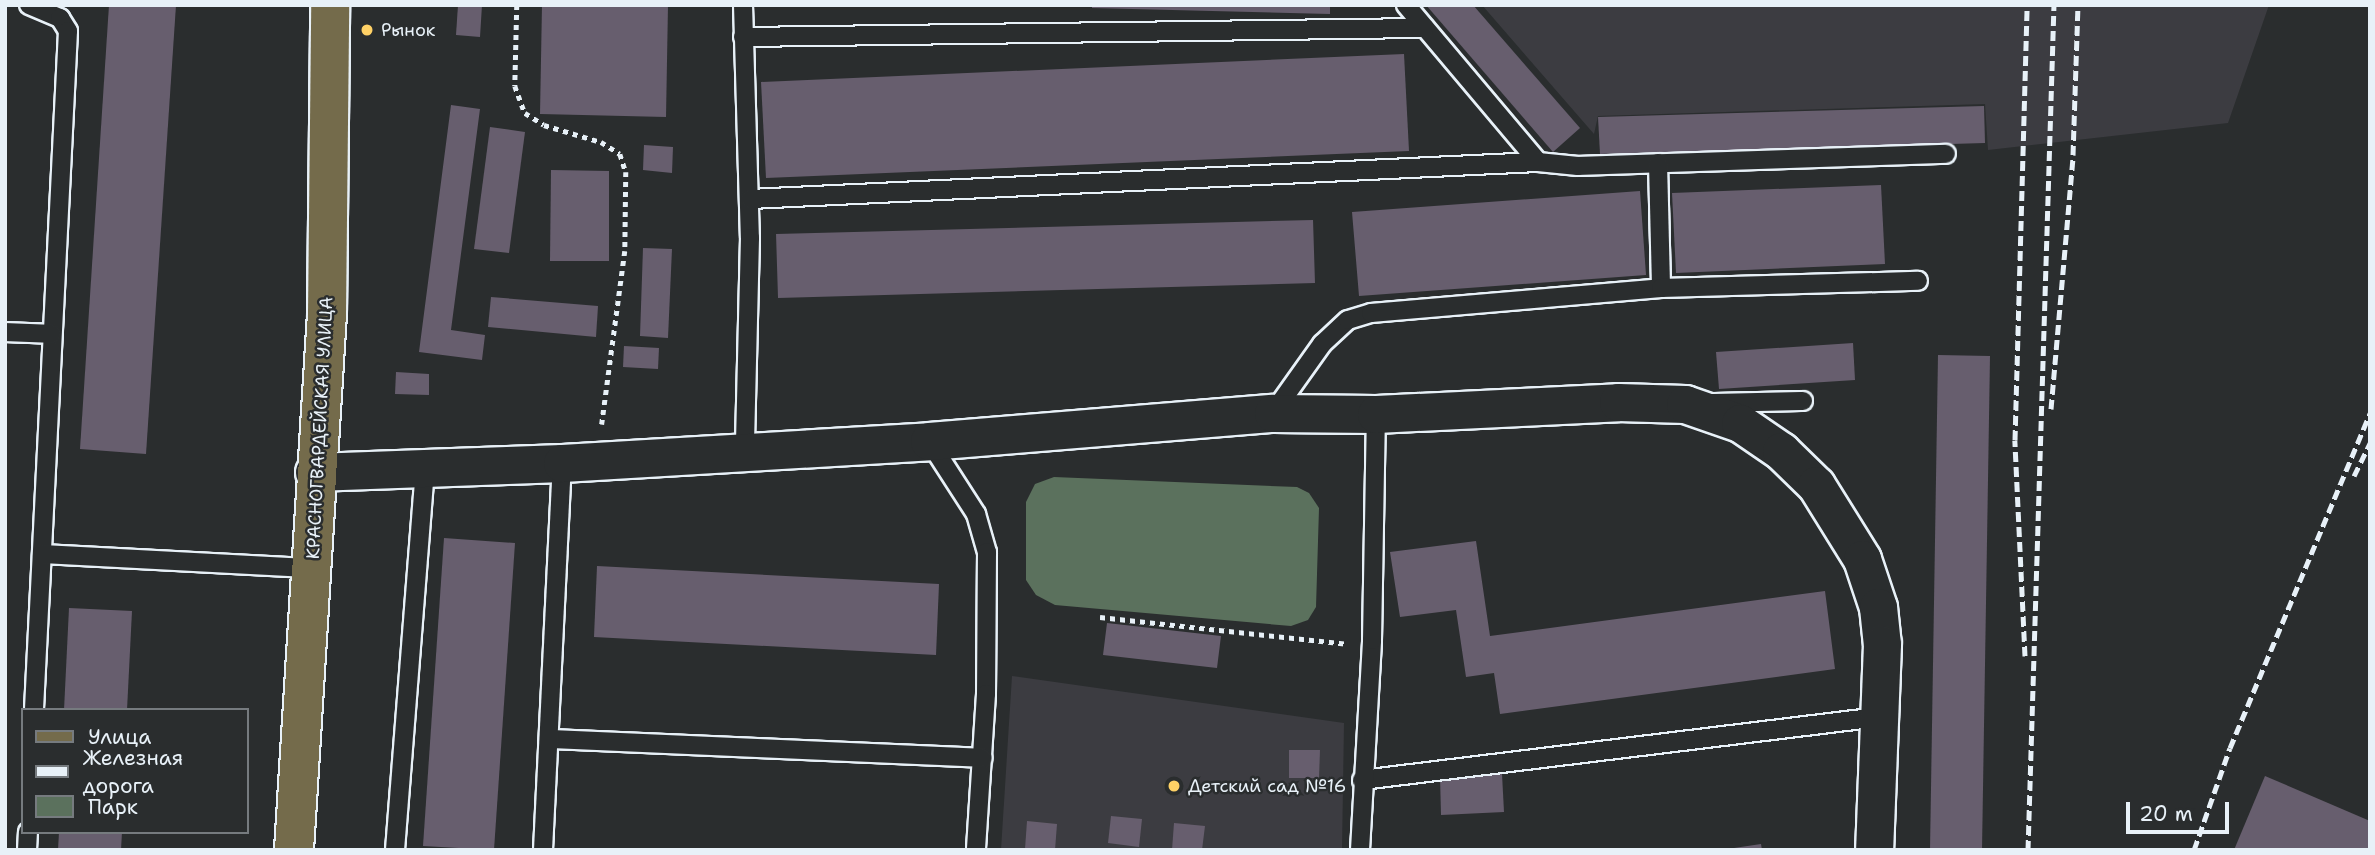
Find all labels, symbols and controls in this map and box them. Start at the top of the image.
place label: Рынок [381,19,435,41]
marker: Рынок [359,22,375,38]
street label: КРАСНОГВАРДЕЙСКАЯ УЛИЦА [302,296,338,560]
legend [21,708,248,834]
text: Улица [88,723,151,751]
text: Железная дорога [83,744,183,800]
place label: Детский сад №16 [1188,775,1346,797]
marker: Детский сад №16 [1166,778,1182,794]
scale bar [2130,788,2233,832]
text: Парк [88,793,138,821]
text: 20 m [2139,800,2193,828]

